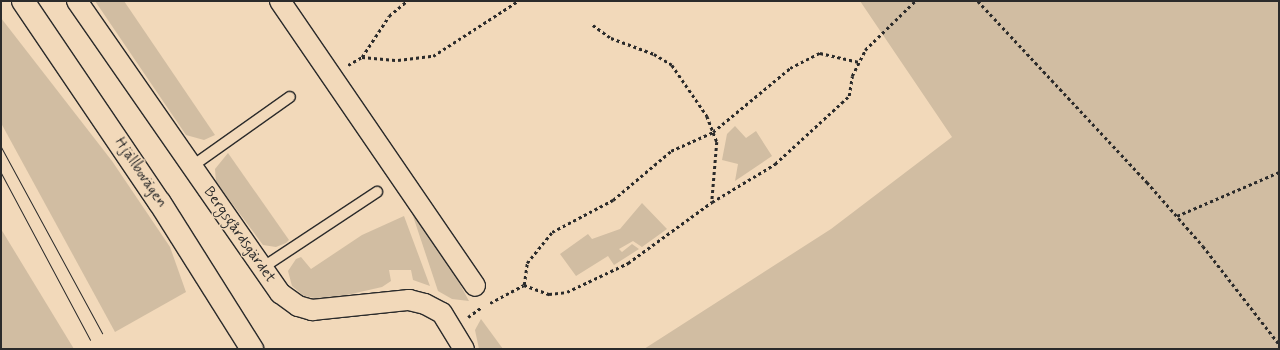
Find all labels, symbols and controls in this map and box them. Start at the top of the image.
street label: Hjällbovägen [110,135,170,211]
street label: Bergsgårdsgärdet [199,184,279,286]

